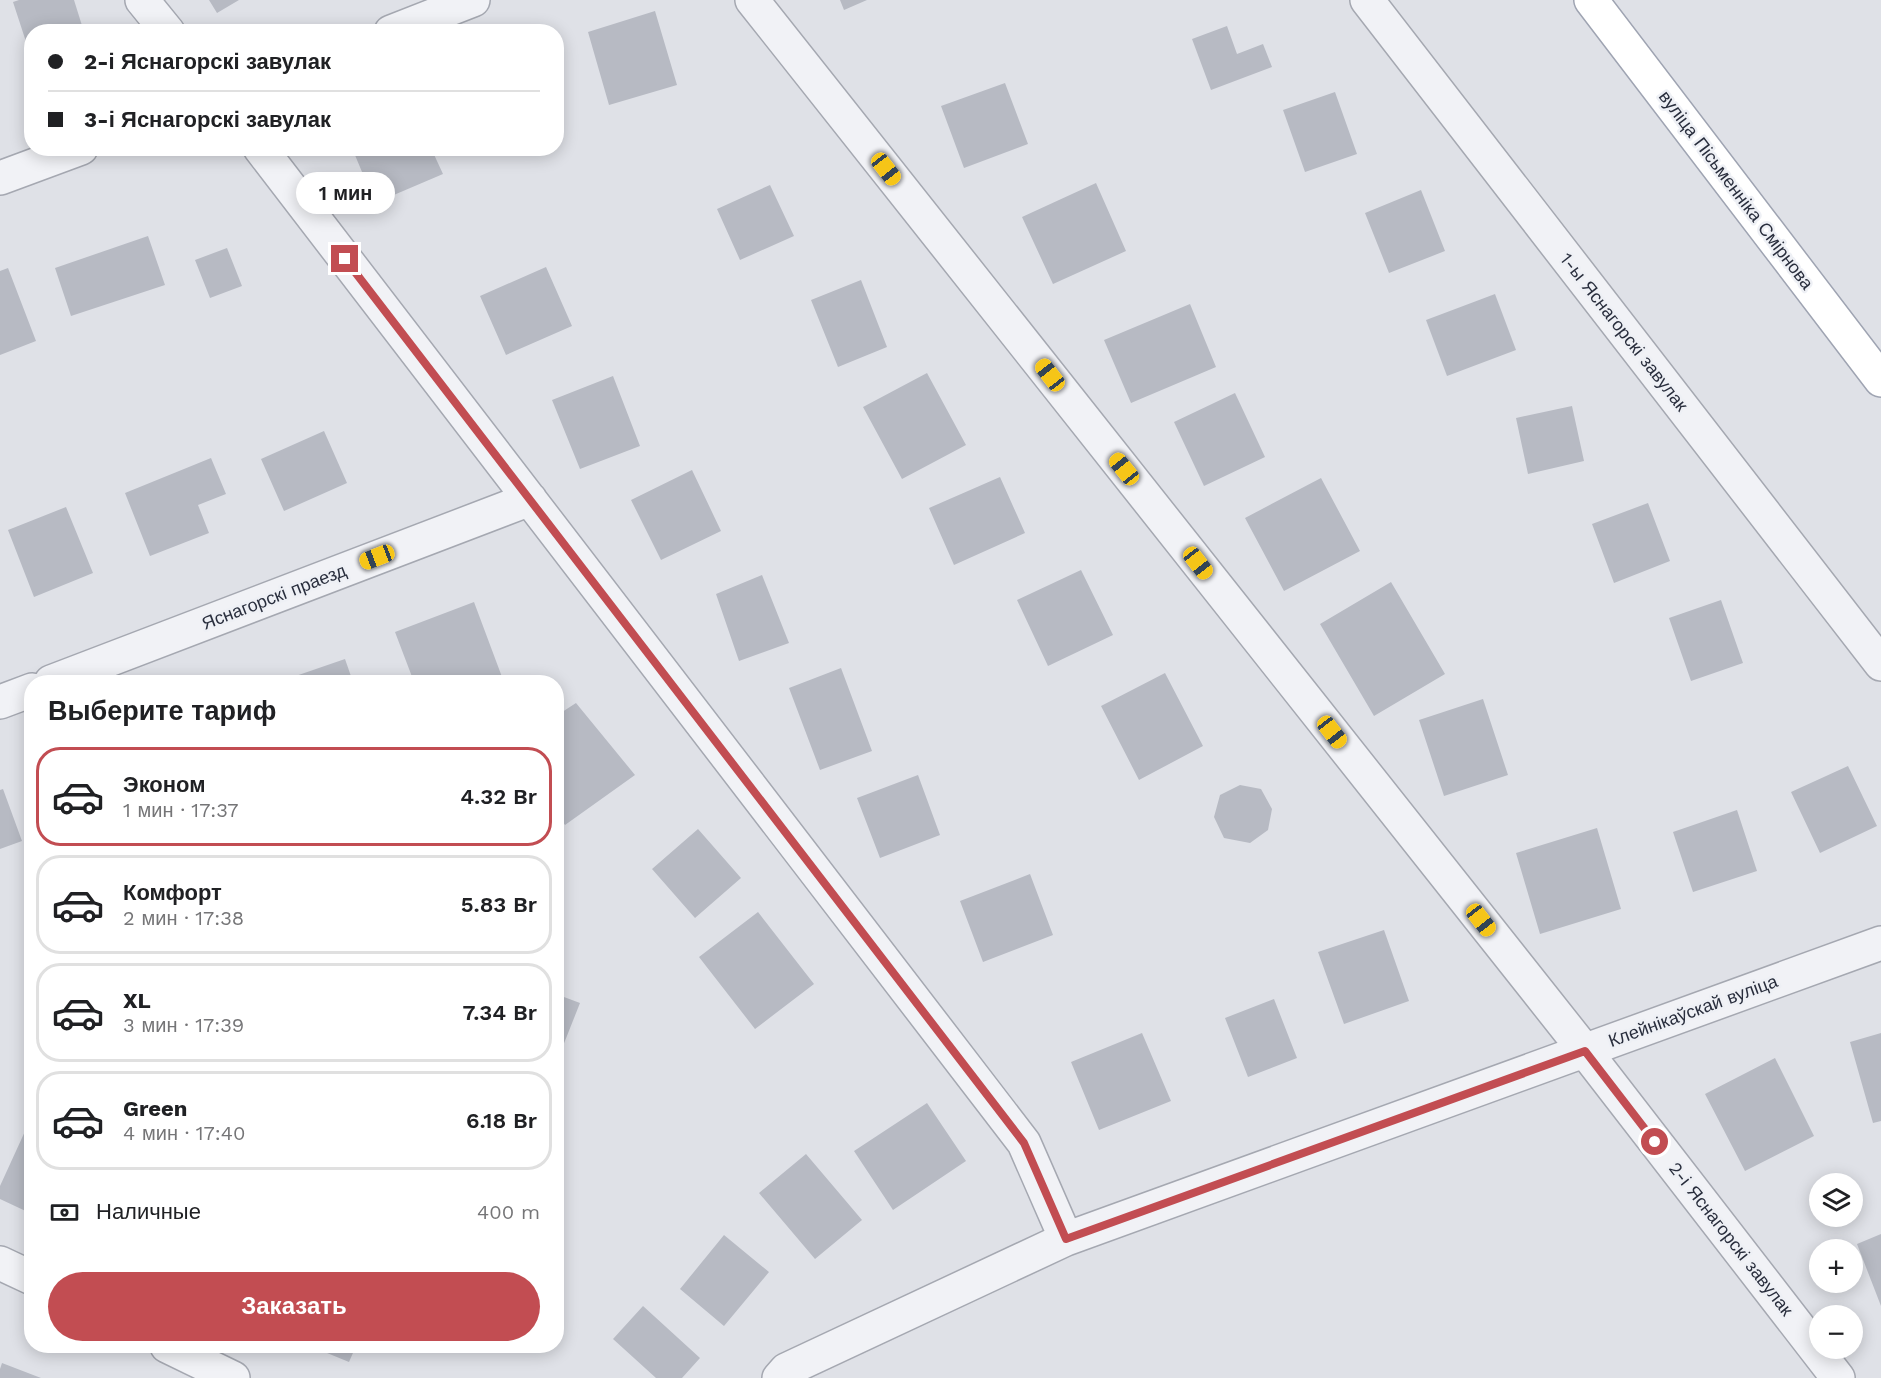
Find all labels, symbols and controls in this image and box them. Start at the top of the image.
text: 2-і Яснагорскі завулак [84,49,331,74]
street label: вуліца Пісьменніка Смірнова [1655,86,1819,294]
text: 3-і Яснагорскі завулак [84,107,331,132]
car [868,149,904,189]
callout: 1 мин [296,172,394,214]
text: 1 мин [319,181,372,205]
route end [331,245,358,272]
street label: 1-ы Яснагорскі завулак [1556,248,1693,415]
car [1032,355,1068,395]
car [1106,449,1142,489]
car [357,542,397,572]
car [1180,543,1216,583]
street label: Яснагорскі праезд [199,559,349,634]
text: Выберите тариф [48,695,276,727]
car [1314,712,1350,752]
icon: car [51,770,105,824]
text: Эконом [123,772,206,797]
text: 4.32 Br [460,784,537,809]
text: 1 мин · 17:37 [123,798,238,822]
icon: car [51,878,105,932]
text: Комфорт [123,880,222,905]
text: 5.83 Br [461,892,537,917]
car [1463,900,1499,940]
text: 2 мин · 17:38 [123,906,244,930]
street label: Клейнікаўскай вуліца [1605,970,1781,1051]
icon: car [51,986,105,1040]
text: XL [123,988,151,1013]
text: 7.34 Br [463,1000,537,1025]
text: 3 мин · 17:39 [123,1013,244,1037]
icon: car [51,1094,105,1148]
text: Green [123,1096,187,1121]
text: 6.18 Br [466,1108,537,1133]
text: 4 мин · 17:40 [123,1121,245,1145]
route start [1641,1128,1668,1155]
street label: 2-і Яснагорскі завулак [1665,1158,1798,1320]
map controls [1809,1173,1863,1359]
button: layers [1809,1173,1863,1227]
icon: cash [48,1196,81,1229]
text: Наличные [96,1199,201,1224]
text: 400 m [477,1200,540,1224]
button: + [1809,1239,1863,1293]
button: Заказать [48,1272,540,1341]
button: − [1809,1305,1863,1359]

